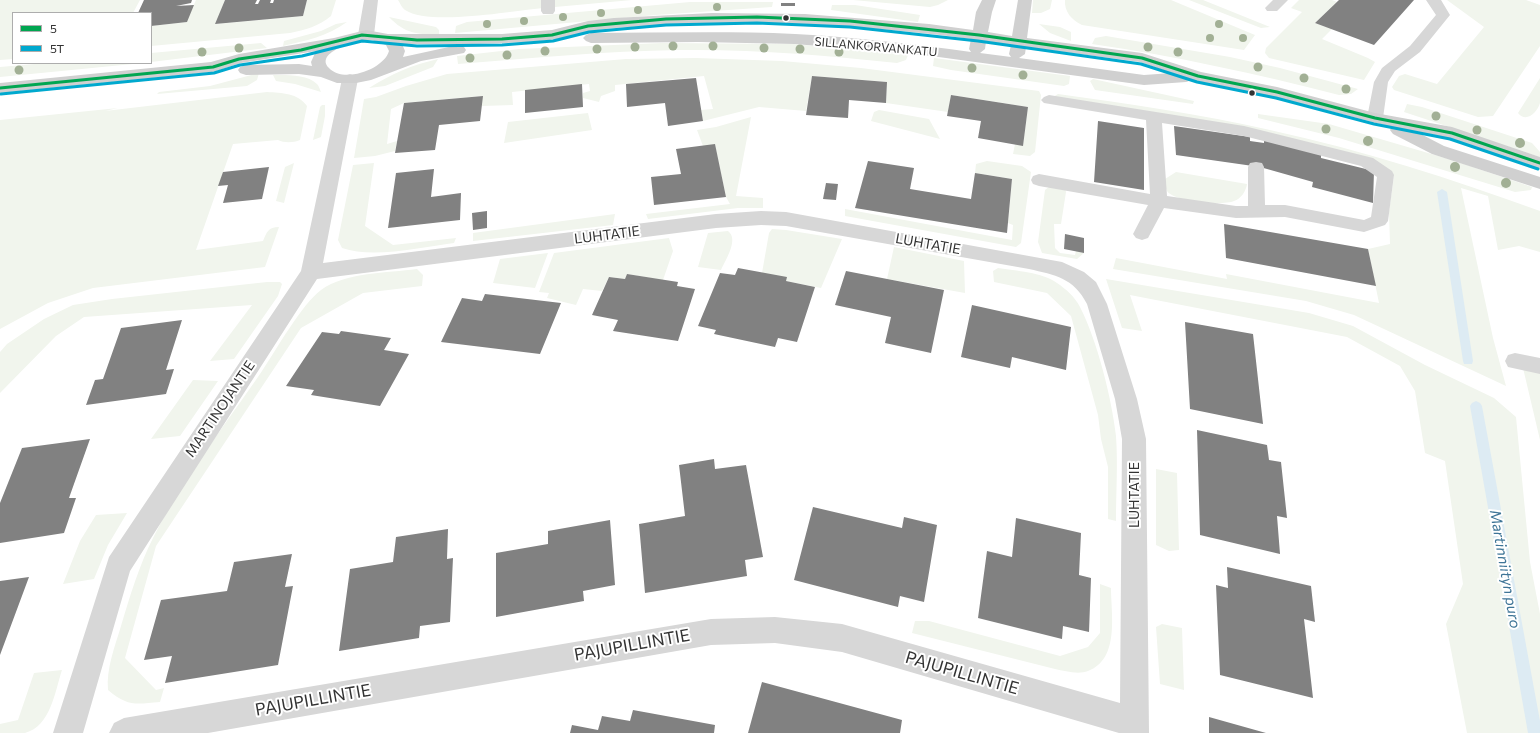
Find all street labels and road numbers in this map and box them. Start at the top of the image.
street label: SILLANKORVANKATU [814,34,938,60]
street label: LUHTATIE [573,223,641,247]
street label: LUHTATIE [894,230,962,258]
street label: MARTINOJANTIE [182,358,258,460]
street label: LUHTATIE [1126,462,1142,528]
street label: PAJUPILLINTIE [573,625,691,665]
street label: PAJUPILLINTIE [903,647,1021,699]
street label: PAJUPILLINTIE [254,680,372,720]

